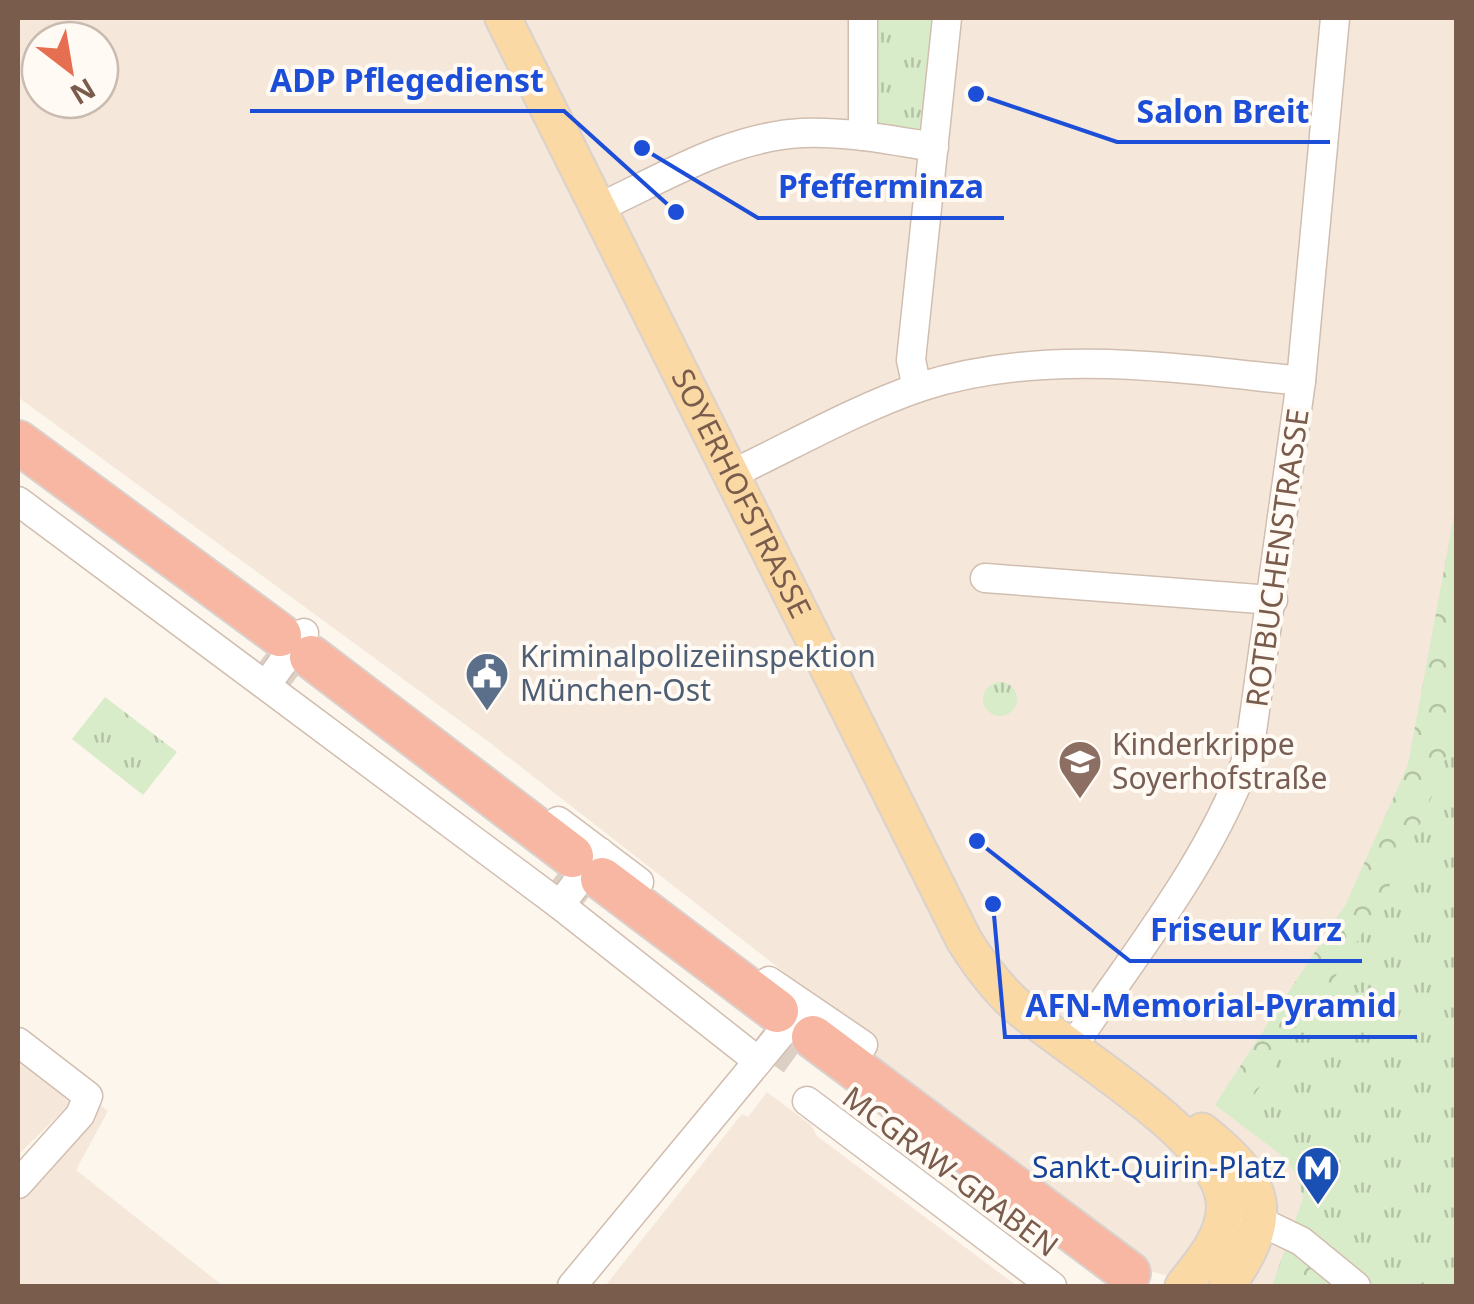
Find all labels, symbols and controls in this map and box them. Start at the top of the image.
north arrow [20,20,120,120]
callout: ADP Pflegedienst [250,49,564,111]
text: ADP Pflegedienst [270,58,544,101]
text: N [64,70,103,114]
callout: Salon Breit [1117,80,1330,142]
text: Salon Breit [1137,89,1309,132]
callout: Pfefferminza [758,156,1004,218]
text: Pfefferminza [778,164,984,207]
street label: SOYERHOFSTRASSE [663,362,822,625]
street label: ROTBUCHENSTRASSE [1235,406,1318,709]
place label: Kriminalpolizeiinspektion München-Ost [520,635,876,710]
public building icon: Kriminalpolizeiinspektion München-Ost [464,651,510,712]
place label: Kinderkrippe Soyerhofstraße [1112,723,1327,798]
school or university icon: Kinderkrippe Soyerhofstraße [1057,739,1103,800]
callout: Friseur Kurz [1130,899,1362,961]
text: Friseur Kurz [1150,907,1342,950]
callout: AFN-Memorial-Pyramid [1005,975,1417,1037]
text: AFN-Memorial-Pyramid [1025,983,1397,1026]
street label: MCGRAW-GRABEN [835,1076,1067,1265]
metro station icon: Sankt-Quirin-Platz [1295,1145,1341,1206]
place label: Sankt-Quirin-Platz [1032,1146,1286,1187]

